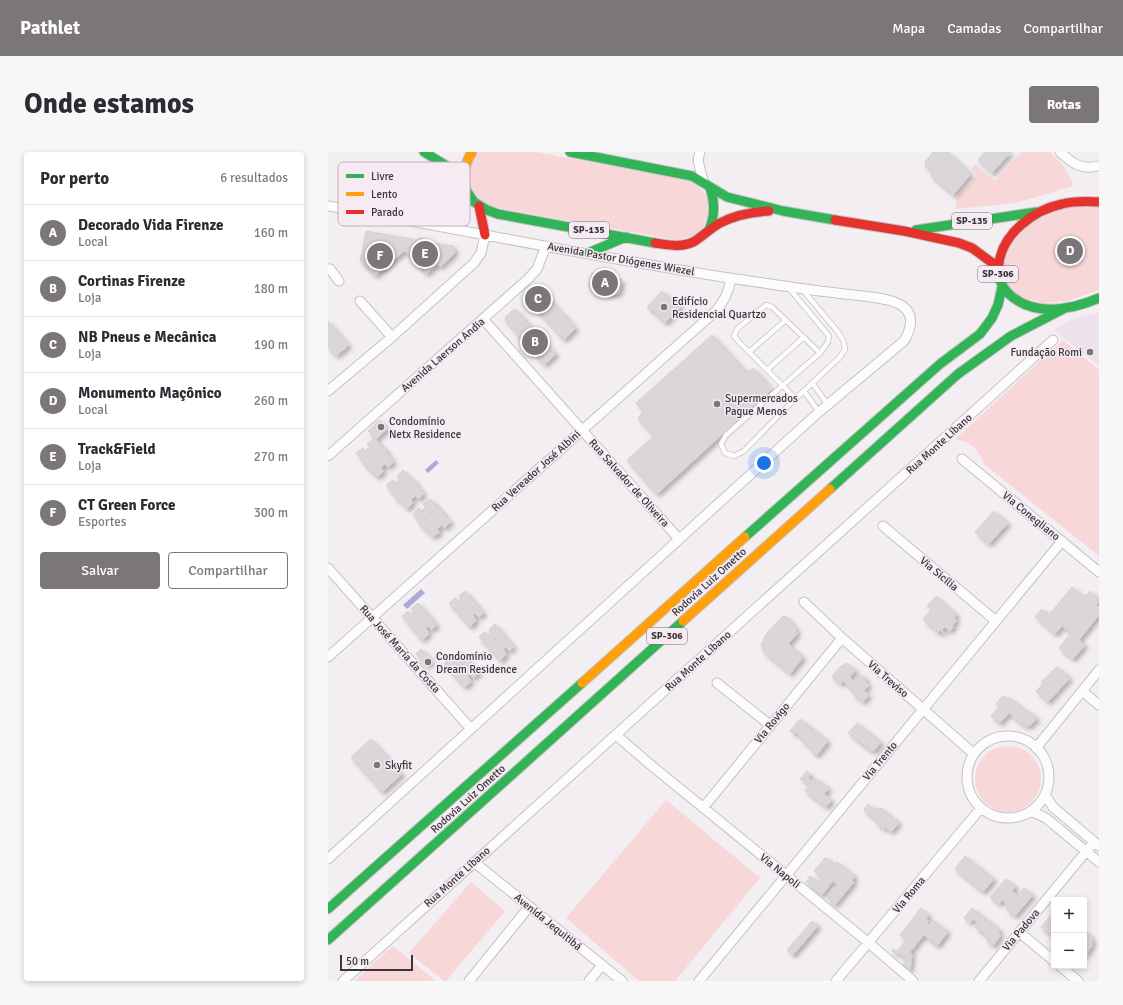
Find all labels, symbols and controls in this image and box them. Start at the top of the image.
text: Pathlet [20,16,80,40]
text: Mapa [892,20,925,37]
text: Camadas [947,20,1001,37]
text: Compartilhar [1023,20,1103,37]
button: Rotas [1029,86,1099,123]
text: Onde estamos [24,87,194,121]
legend [338,162,470,226]
text: Por perto [40,168,109,189]
text: 6 resultados [220,170,288,186]
text: Livre [371,170,394,183]
text: Lento [371,188,398,201]
text: Parado [371,206,404,219]
road number: SP-135 [952,213,992,229]
text: Decorado Vida Firenze [78,216,224,234]
road number: SP-135 [569,222,609,238]
text: A [49,225,57,241]
text: 160 m [254,225,288,241]
text: Local [78,234,108,250]
pin: D [1057,236,1083,266]
pin: E [412,239,438,269]
street label: Avenida Pastor Diógenes Wiezel [546,240,696,278]
pin: F [367,241,393,271]
road number: SP-306 [978,266,1018,282]
pin: A [592,268,618,298]
text: Cortinas Firenze [78,272,185,290]
text: B [49,281,57,297]
text: 180 m [254,281,288,297]
pin: C [525,284,551,314]
text: Loja [78,290,101,306]
place label: Edifício Residencial Quartzo [672,295,766,321]
marker: Edifício Residencial Quartzo [659,302,669,312]
street label: Avenida Laerson Andia [399,315,488,395]
pin: B [522,327,548,357]
text: NB Pneus e Mecânica [78,328,216,346]
text: C [49,337,57,353]
text: 190 m [254,337,288,353]
text: Loja [78,346,101,362]
place label: Fundação Romi [1010,346,1082,359]
marker: Fundação Romi [1085,347,1095,357]
text: Monumento Maçônico [78,384,222,402]
place label: Supermercados Pague Menos [725,392,798,418]
text: D [49,393,57,409]
text: 260 m [254,393,288,409]
marker: Supermercados Pague Menos [712,399,722,409]
text: Local [78,402,108,418]
street label: Rua Monte Líbano [903,411,975,477]
place label: Condomínio Netx Residence [389,415,461,441]
marker: Condomínio Netx Residence [376,422,386,432]
street label: Rua Vereador José Albini [489,427,583,514]
street label: Rua Salvador de Oliveira [586,436,672,530]
text: Track&Field [78,440,156,458]
text: E [49,449,57,465]
text: 270 m [254,449,288,465]
your location [754,453,774,473]
text: Loja [78,458,101,474]
street label: Via Conegliano [1000,489,1063,543]
text: CT Green Force [78,496,176,514]
text: F [50,505,56,521]
text: 300 m [254,505,288,521]
text: Esportes [78,514,126,530]
street label: Rodovia Luiz Ometto [669,545,749,619]
button: Salvar [40,552,160,589]
button: Compartilhar [168,552,288,589]
street label: Via Sicília [917,554,961,594]
street label: Rua José María da Costa [357,602,443,696]
road number: SP-306 [647,628,687,644]
street label: Rua Monte Líbano [662,628,734,694]
place label: Condomínio Dream Residence [436,650,517,676]
marker: Condomínio Dream Residence [423,657,433,667]
street label: Via Treviso [865,658,911,700]
street label: Via Rovigo [752,700,793,746]
street label: Via Trento [860,739,900,783]
place label: Skyfit [385,759,412,772]
marker: Skyfit [372,760,382,770]
street label: Rodovia Luiz Ometto [428,762,508,836]
street label: Rua Monte Líbano [421,844,493,910]
street label: Via Napoli [757,851,803,891]
street label: Via Roma [890,874,928,916]
street label: Avenida Jequitibá [512,891,585,953]
map controls [1051,897,1087,969]
button: + [1051,897,1087,933]
street label: Via Padova [1000,906,1043,954]
button: − [1051,933,1087,969]
scale bar [340,953,413,972]
text: 50 m [346,955,369,968]

